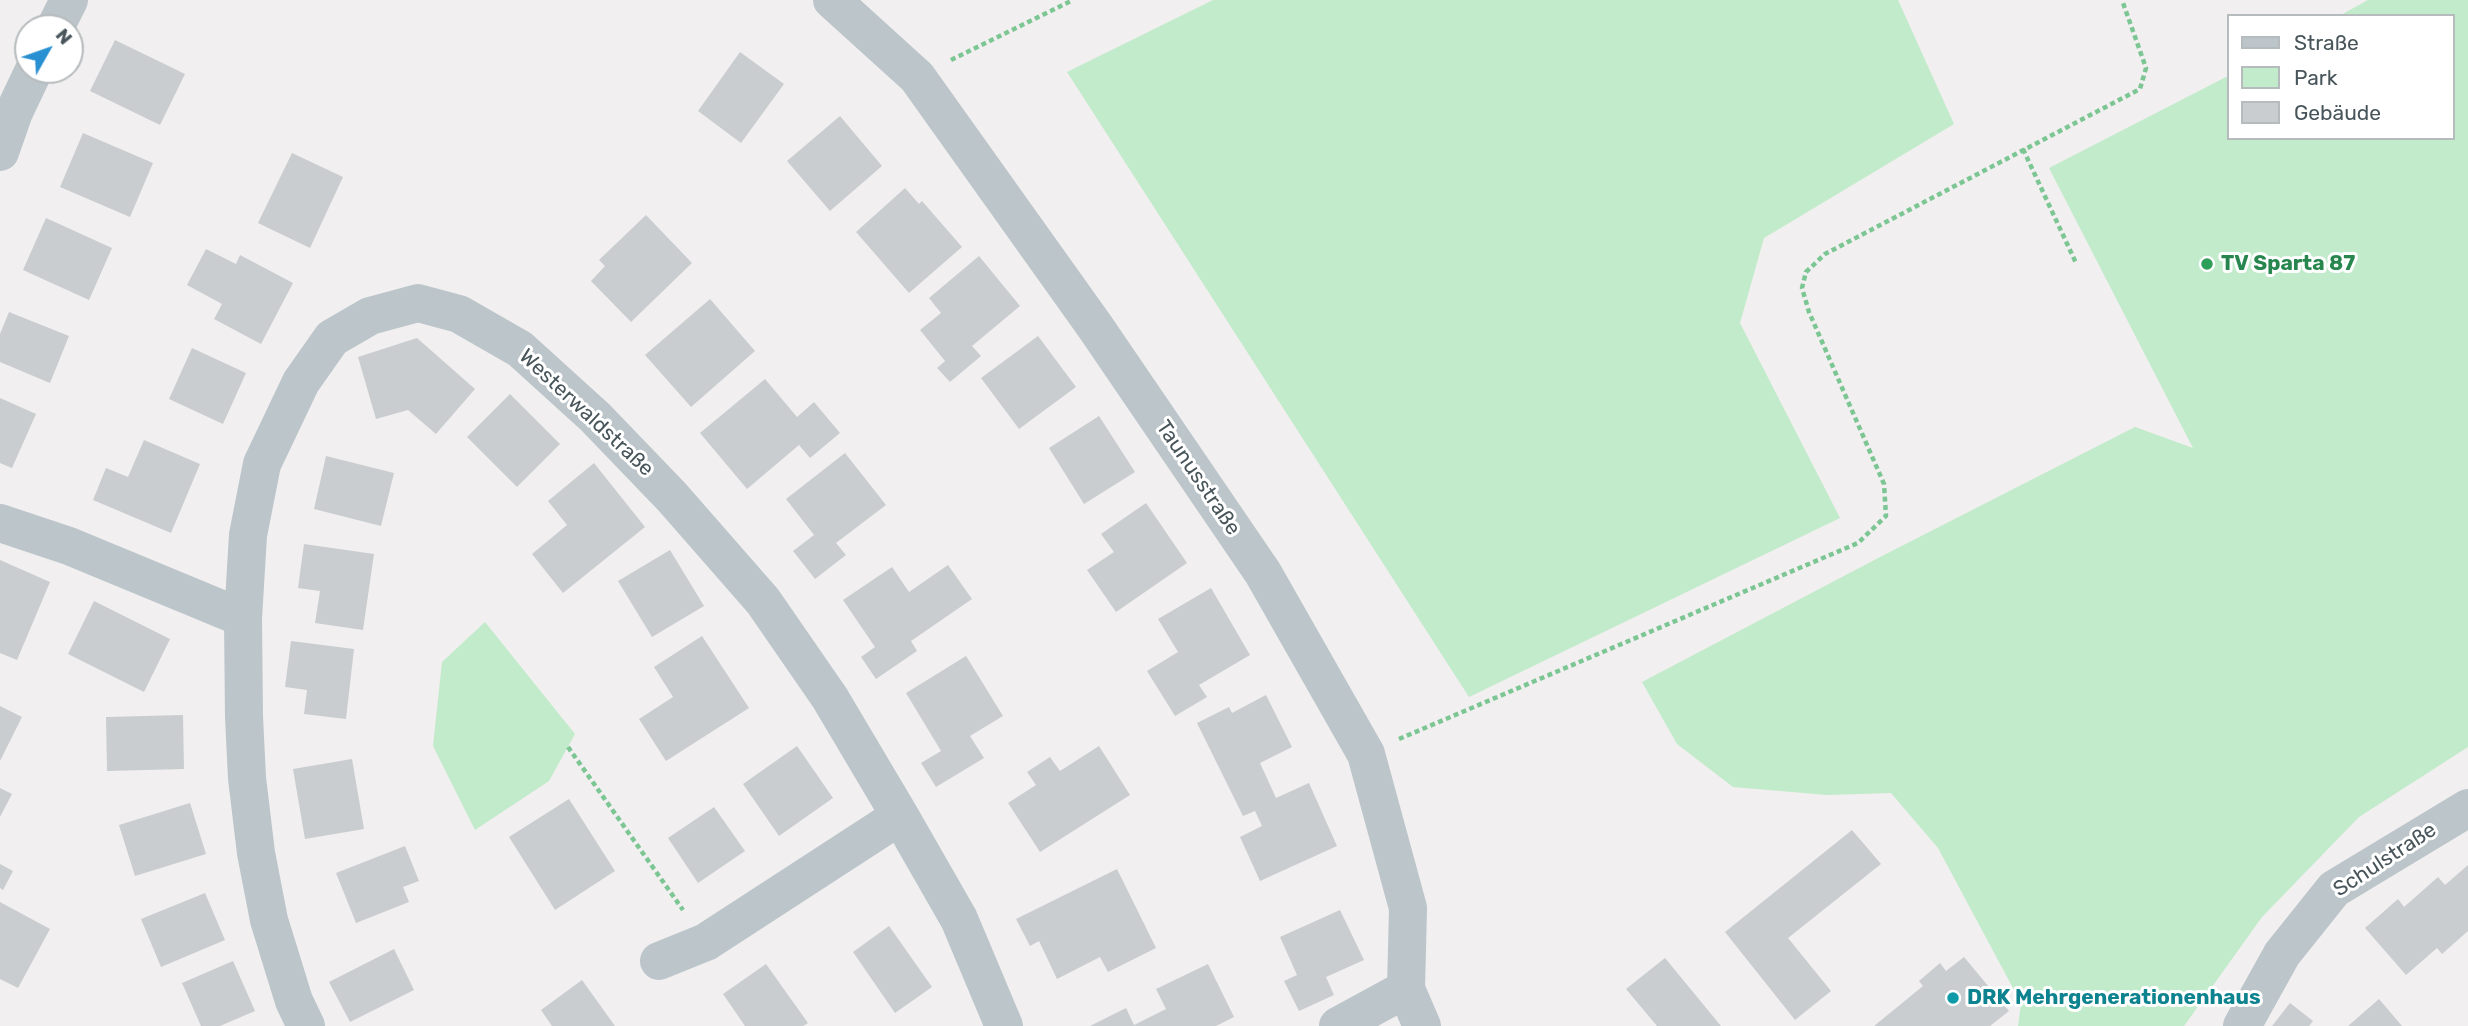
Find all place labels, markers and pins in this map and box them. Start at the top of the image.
place label: TV Sparta 87 [2221,251,2355,277]
marker: TV Sparta 87 [2199,256,2215,272]
place label: DRK Mehrgenerationenhaus [1967,985,2261,1011]
marker: DRK Mehrgenerationenhaus [1945,990,1961,1006]

